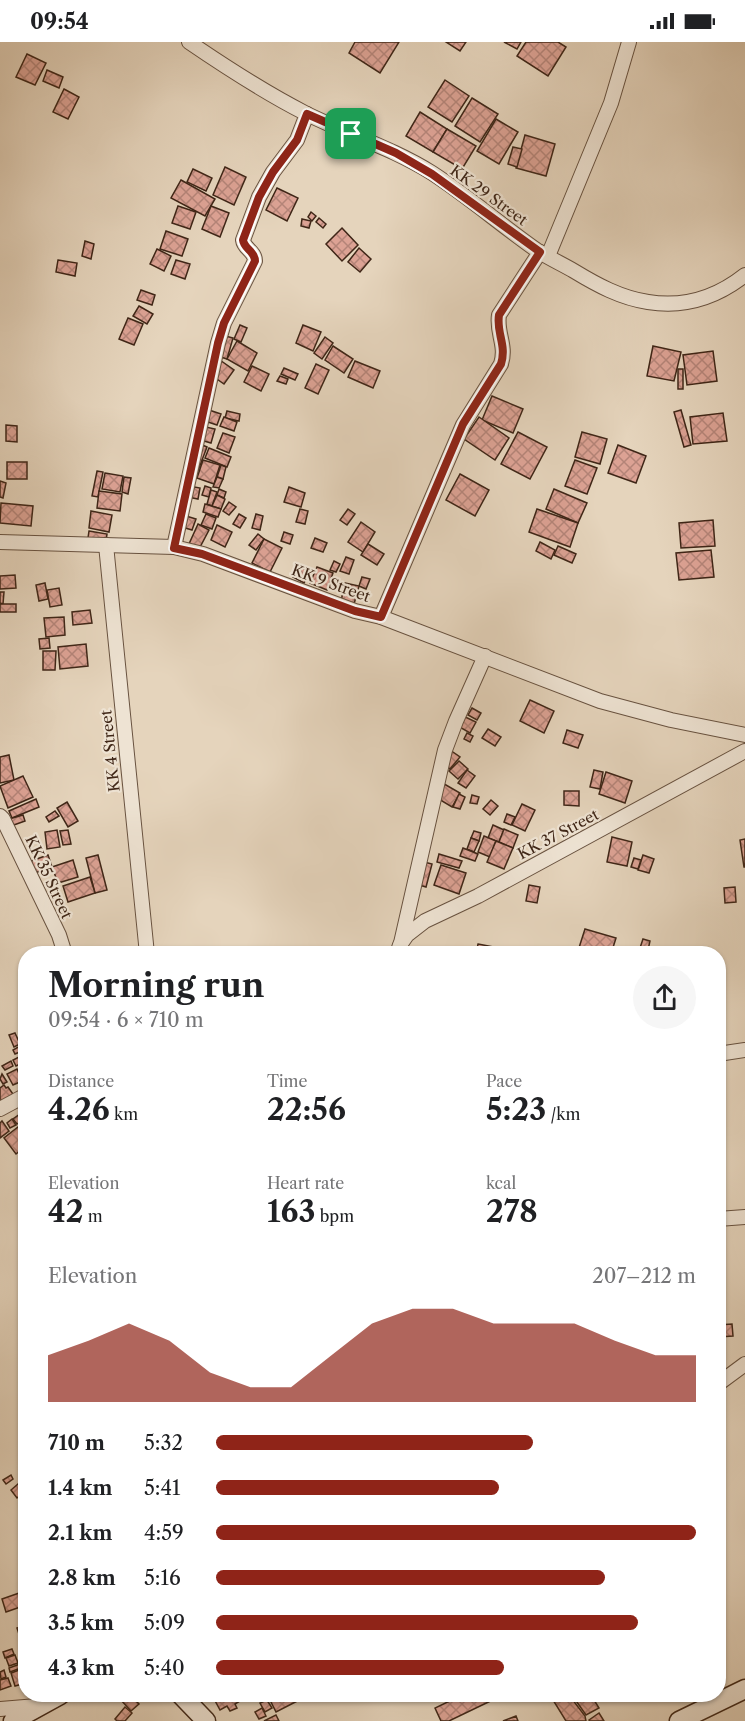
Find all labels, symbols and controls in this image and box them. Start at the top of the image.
text: 09:54 [30,8,89,35]
pin [325,108,376,159]
icon: arrive [334,117,367,150]
street label: KK 29 Street [447,161,532,230]
street label: KK 9 Street [289,560,374,606]
street label: KK 4 Street [96,708,124,793]
street label: KK 37 Street [514,804,602,863]
street label: KK 35 Street [21,832,77,922]
text: Morning run [48,965,264,1006]
button: share [633,966,696,1029]
text: 09:54 · 6 × 710 m [48,1008,204,1032]
text: Distance [48,1071,114,1091]
text: Time [267,1071,307,1091]
text: Pace [486,1071,522,1091]
text: 4.26 [48,1091,110,1128]
text: 22:56 [267,1091,346,1128]
text: 5:23 [486,1091,546,1128]
text: km [110,1104,138,1124]
text: /km [546,1104,580,1124]
text: Elevation [48,1173,119,1193]
text: Heart rate [267,1173,344,1193]
text: kcal [486,1173,516,1193]
text: 42 [48,1193,84,1230]
text: 163 [267,1193,315,1230]
text: 278 [486,1193,538,1230]
text: m [84,1206,103,1226]
text: bpm [315,1206,354,1226]
text: Elevation [48,1264,137,1288]
text: 207–212 m [592,1264,696,1288]
text: 710 m [48,1431,105,1455]
text: 5:32 [144,1431,183,1455]
text: 1.4 km [48,1476,113,1500]
text: 5:41 [144,1476,180,1500]
text: 2.1 km [48,1521,112,1545]
text: 4:59 [144,1521,184,1545]
text: 2.8 km [48,1566,116,1590]
text: 5:16 [144,1566,181,1590]
text: 3.5 km [48,1611,114,1635]
text: 5:09 [144,1611,185,1635]
text: 4.3 km [48,1656,115,1680]
text: 5:40 [144,1656,185,1680]

